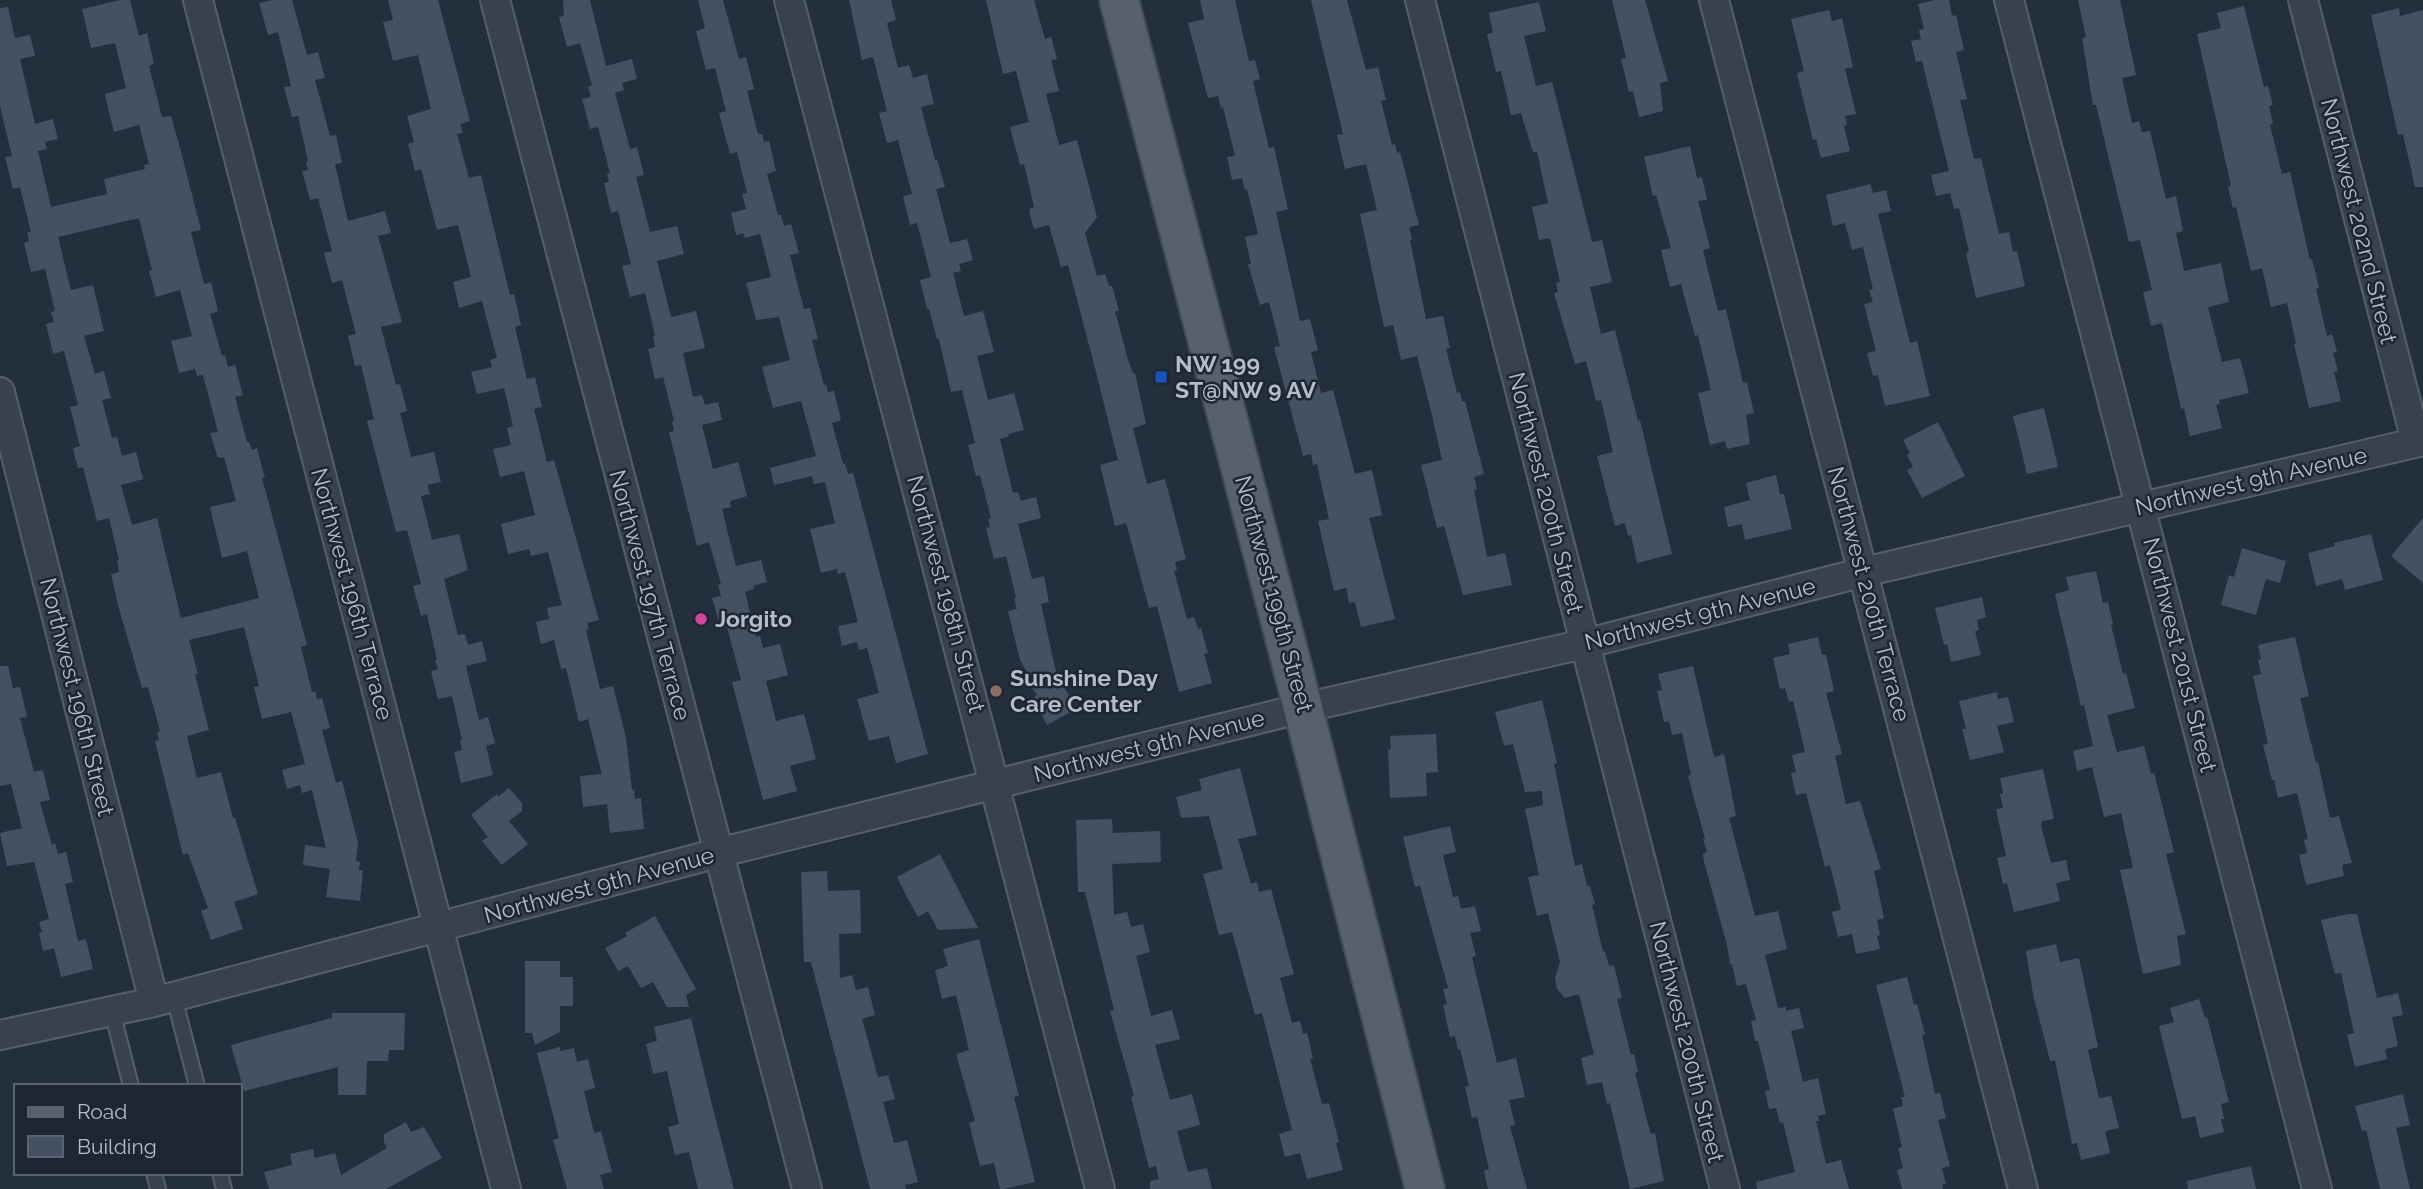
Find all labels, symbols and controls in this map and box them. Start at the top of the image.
street label: Northwest 202nd Street [2316,95,2403,347]
place label: NW 199 ST@NW 9 AV [1175,350,1316,403]
marker: NW 199 ST@NW 9 AV [1153,369,1169,385]
street label: Northwest 200th Street [1503,370,1590,617]
street label: Northwest 9th Avenue [2132,441,2369,520]
street label: Northwest 200th Terrace [1822,464,1917,724]
street label: Northwest 196th Terrace [306,465,399,723]
street label: Northwest 197th Terrace [604,467,697,723]
street label: Northwest 198th Street [902,472,991,716]
street label: Northwest 199th Street [1230,472,1319,716]
street label: Northwest 201st Street [2138,535,2223,775]
street label: Northwest 9th Avenue [1582,572,1818,655]
street label: Northwest 196th Street [35,575,120,819]
place label: Jorgito [715,605,792,632]
marker: Jorgito [693,611,709,627]
place label: Sunshine Day Care Center [1010,664,1159,717]
marker: Sunshine Day Care Center [988,683,1004,699]
street label: Northwest 9th Avenue [1031,704,1267,787]
street label: Northwest 9th Avenue [481,841,717,928]
street label: Northwest 200th Street [1644,919,1731,1166]
legend [14,1084,242,1175]
text: Road [77,1099,127,1124]
text: Building [77,1134,157,1159]

